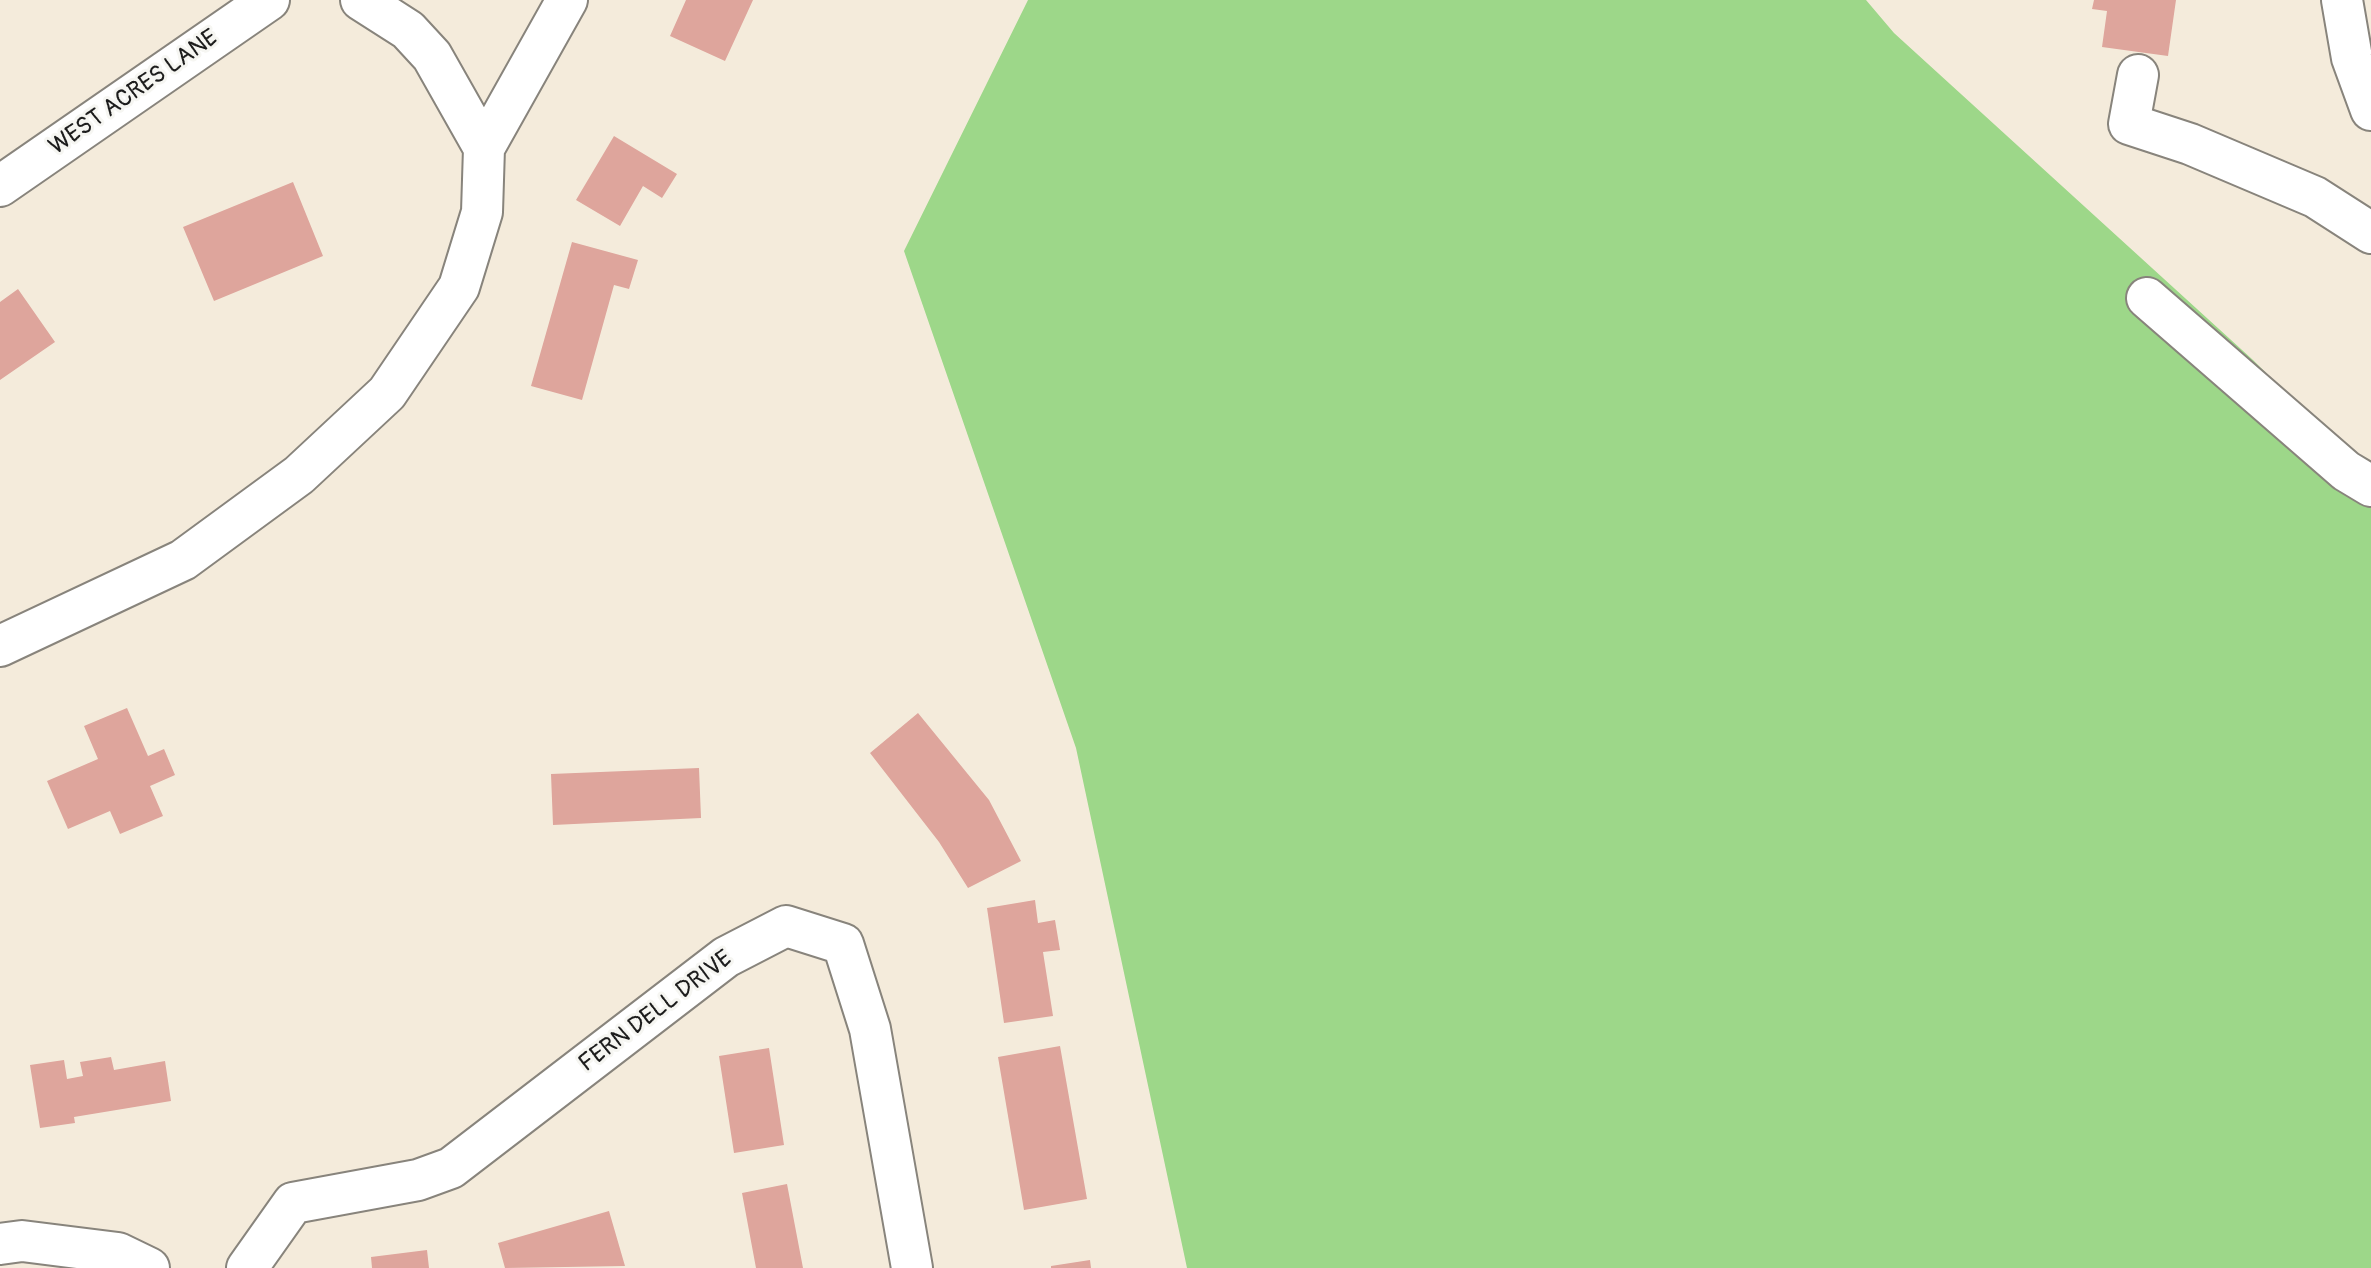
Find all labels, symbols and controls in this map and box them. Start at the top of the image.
street label: WEST ACRES LANE [44,24,224,162]
street label: FERN DELL DRIVE [574,945,738,1079]

